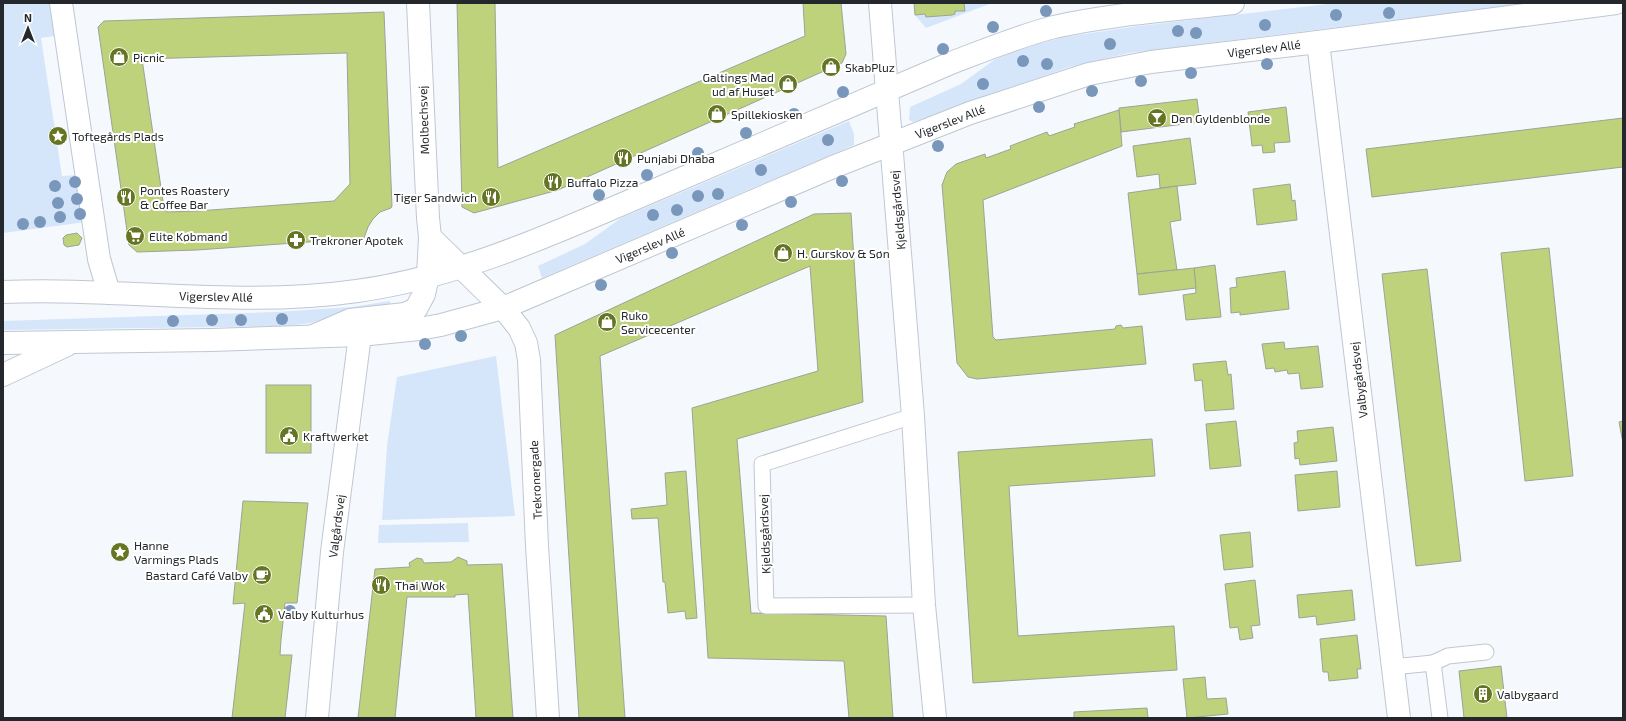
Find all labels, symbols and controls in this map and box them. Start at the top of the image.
north arrow [8,8,48,48]
text: N [24,11,32,24]
street label: Vigerslev Allé [1227,37,1301,59]
shop icon: Picnic [108,46,130,68]
place label: Picnic [133,50,165,64]
shop icon: SkabPluz [820,56,842,78]
place label: SkabPluz [845,60,895,74]
place label: Galtings Mad ud af Huset [702,70,774,98]
shop icon: Galtings Mad ud af Huset [777,73,799,95]
street label: Molbechsvej [415,85,432,155]
street label: Vigerslev Allé [913,101,987,141]
shop icon: Spillekiosken [706,103,728,125]
place label: Spillekiosken [731,107,803,121]
bar icon: Den Gyldenblonde [1146,107,1168,129]
place label: Den Gyldenblonde [1171,111,1270,125]
place icon: Toftegårds Plads [47,125,69,147]
place label: Toftegårds Plads [72,129,164,143]
restaurant icon: Punjabi Dhaba [612,147,634,169]
place label: Punjabi Dhaba [637,151,715,166]
street label: Kjeldsgårdsvej [887,170,908,250]
restaurant icon: Buffalo Pizza [542,171,564,193]
place label: Buffalo Pizza [567,175,638,189]
place label: Pontes Roastery & Coffee Bar [140,183,230,211]
restaurant icon: Pontes Roastery & Coffee Bar [115,186,137,208]
restaurant icon: Tiger Sandwich [480,186,502,208]
place label: Tiger Sandwich [394,190,477,204]
street label: Vigerslev Allé [613,224,687,266]
supermarket icon: Elite Købmand [124,225,146,247]
place label: Elite Købmand [149,229,228,243]
pharmacy icon: Trekroner Apotek [285,229,307,251]
place label: Trekroner Apotek [310,233,403,247]
shop icon: H. Gurskov & Søn [772,242,794,264]
place label: H. Gurskov & Søn [797,246,890,260]
street label: Vigerslev Allé [179,288,253,304]
place label: Ruko Servicecenter [621,308,696,336]
shop icon: Ruko Servicecenter [596,311,618,333]
street label: Valbygårdsvej [1346,341,1371,419]
public building icon: Kraftwerket [278,425,300,447]
place label: Kraftwerket [303,429,369,443]
street label: Trekronergade [526,440,544,520]
street label: Valgårdsvej [325,494,348,559]
street label: Kjeldsgårdsvej [756,494,773,574]
place label: Hanne Varmings Plads [134,538,219,566]
place icon: Hanne Varmings Plads [109,541,131,563]
cafe icon: Bastard Café Valby [251,564,273,586]
place label: Bastard Café Valby [145,568,249,582]
restaurant icon: Thai Wok [370,574,392,596]
place label: Thai Wok [395,578,445,592]
public building icon: Valby Kulturhus [253,603,275,625]
place label: Valby Kulturhus [278,607,364,621]
building icon: Valbygaard [1472,683,1494,705]
place label: Valbygaard [1497,687,1559,701]

